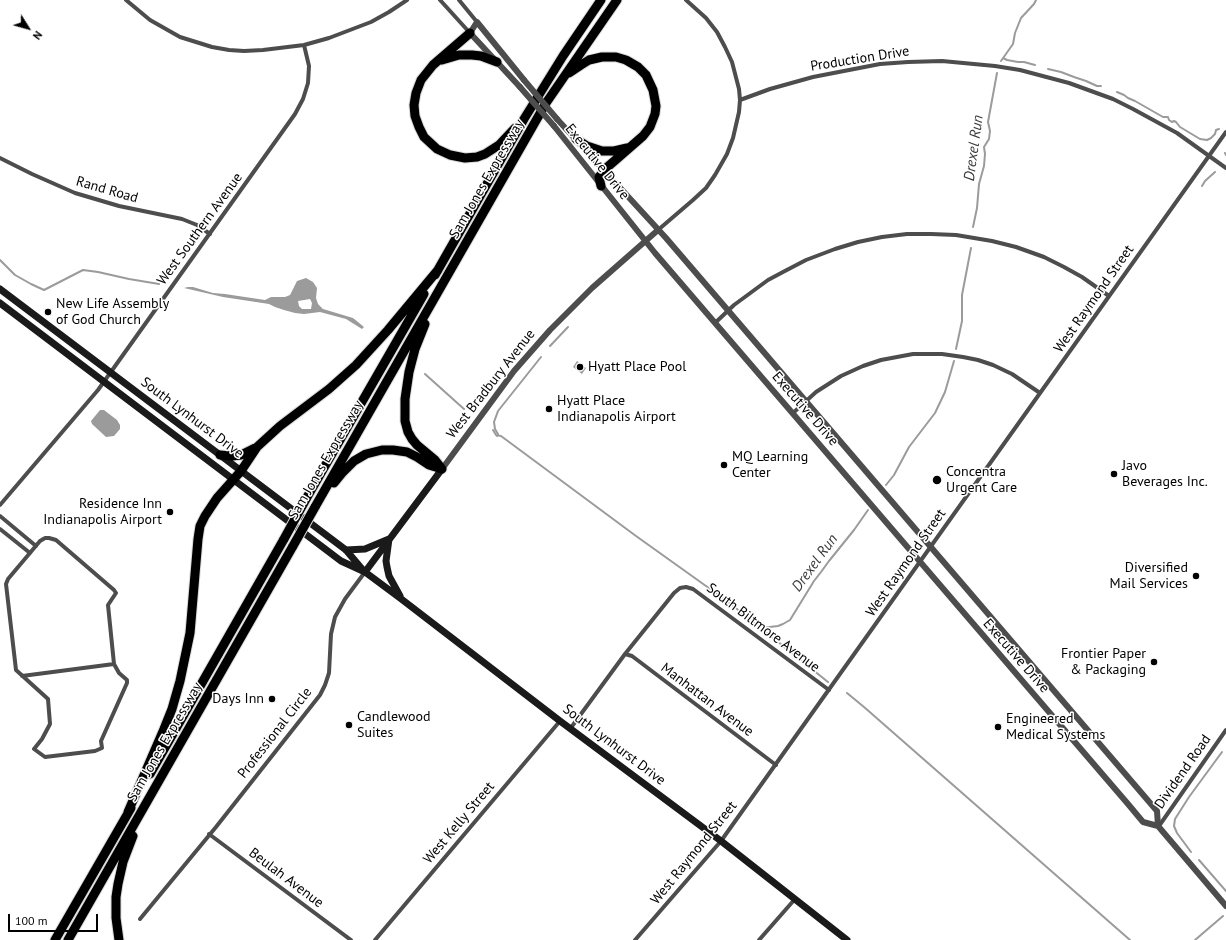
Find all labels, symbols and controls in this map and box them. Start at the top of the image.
north arrow [8,8,48,48]
text: N [30,28,45,42]
street label: Production Drive [809,43,911,75]
water label: Drexel Run [960,114,988,182]
street label: Sam Jones Expressway [446,116,528,242]
street label: Executive Drive [561,121,633,203]
street label: West Southern Avenue [154,170,246,288]
street label: Rand Road [74,173,140,207]
street label: West Raymond Street [1050,242,1138,356]
place label: New Life Assembly of God Church [56,296,169,328]
marker: New Life Assembly of God Church [43,307,53,317]
street label: West Bradbury Avenue [443,326,539,442]
place label: Hyatt Place Pool [588,359,686,375]
marker: Hyatt Place Pool [575,362,585,372]
street label: Executive Drive [768,369,842,449]
street label: South Lynhurst Drive [137,374,247,462]
place label: Hyatt Place Indianapolis Airport [557,393,676,426]
street label: Sam Jones Expressway [285,397,367,523]
marker: Hyatt Place Indianapolis Airport [544,404,554,414]
place label: MQ Learning Center [732,449,808,482]
place label: Javo Beverages Inc. [1122,458,1208,490]
marker: MQ Learning Center [719,460,729,470]
place label: Concentra Urgent Care [946,464,1017,496]
marker: Javo Beverages Inc. [1109,469,1119,479]
marker: Concentra Urgent Care [931,474,943,486]
place label: Residence Inn Indianapolis Airport [43,496,162,528]
street label: West Raymond Street [862,506,950,620]
marker: Residence Inn Indianapolis Airport [165,507,175,517]
water label: Drexel Run [788,531,842,595]
place label: Diversified Mail Services [1110,560,1188,592]
marker: Diversified Mail Services [1191,571,1201,581]
street label: South Biltmore Avenue [703,580,823,676]
street label: Executive Drive [979,616,1053,696]
place label: Frontier Paper & Packaging [1061,646,1146,678]
marker: Frontier Paper & Packaging [1149,657,1159,667]
street label: Manhattan Avenue [657,660,757,740]
street label: Sam Jones Expressway [124,679,206,805]
street label: Professional Circle [234,684,316,782]
place label: Days Inn [212,691,264,707]
marker: Days Inn [267,694,277,704]
street label: South Lynhurst Drive [559,701,669,789]
place label: Candlewood Suites [357,709,431,742]
place label: Engineered Medical Systems [1006,711,1105,744]
marker: Candlewood Suites [344,720,354,730]
marker: Engineered Medical Systems [993,722,1003,732]
street label: Dividend Road [1151,732,1215,812]
street label: West Kelly Street [420,779,498,867]
street label: West Raymond Street [647,798,741,908]
street label: Beulah Avenue [245,845,327,911]
scale bar [10,906,100,932]
text: 100 m [15,913,48,928]

